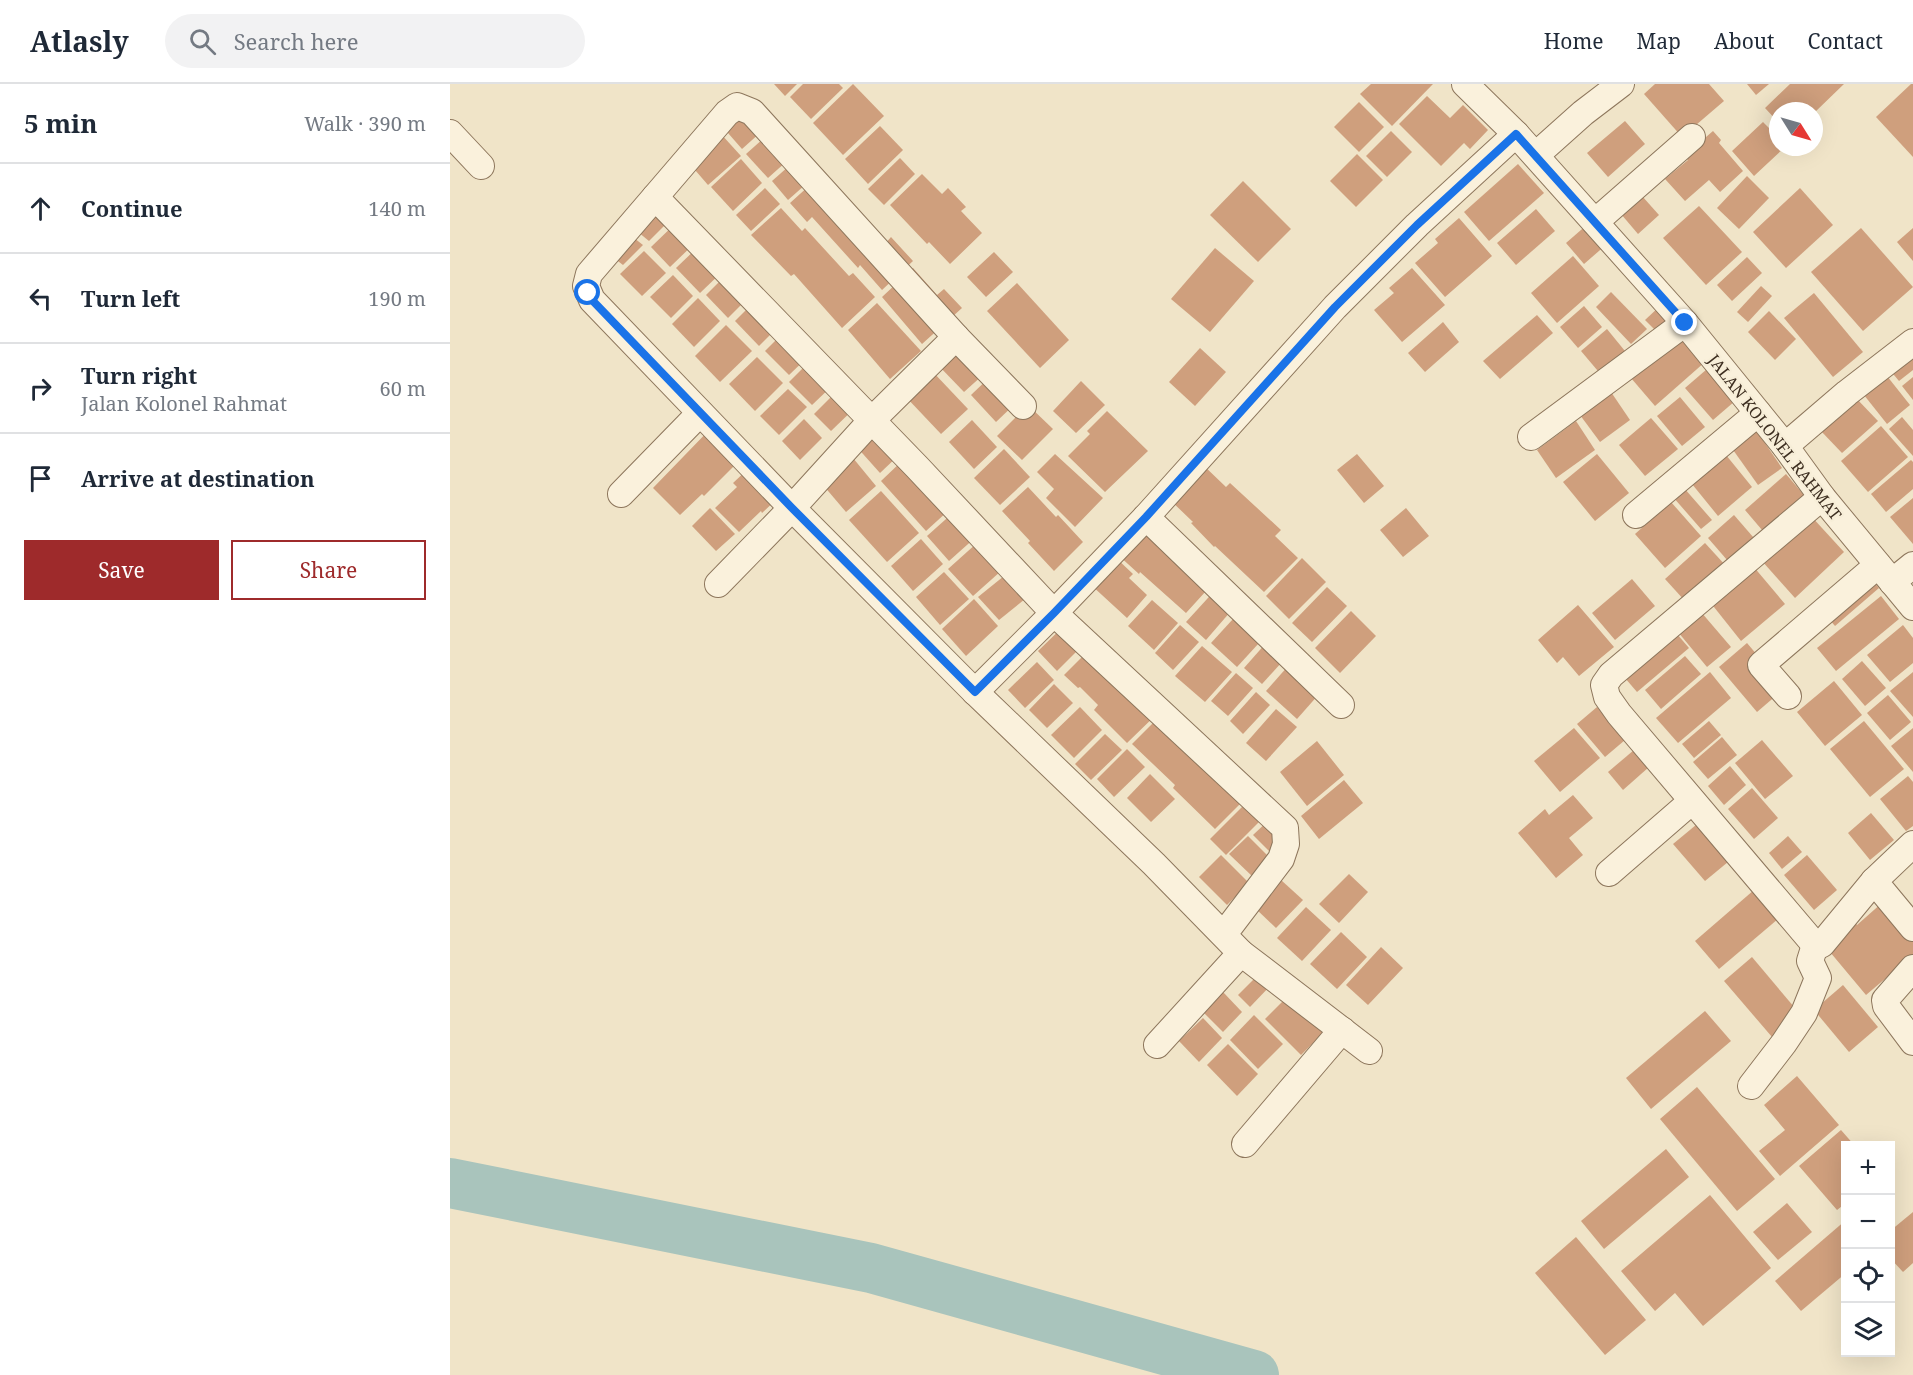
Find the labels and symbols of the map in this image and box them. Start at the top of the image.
north arrow [1769,102,1823,156]
route start [574,279,600,305]
route end [1671,309,1697,335]
street label: JALAN KOLONEL RAHMAT [1703,349,1847,525]

